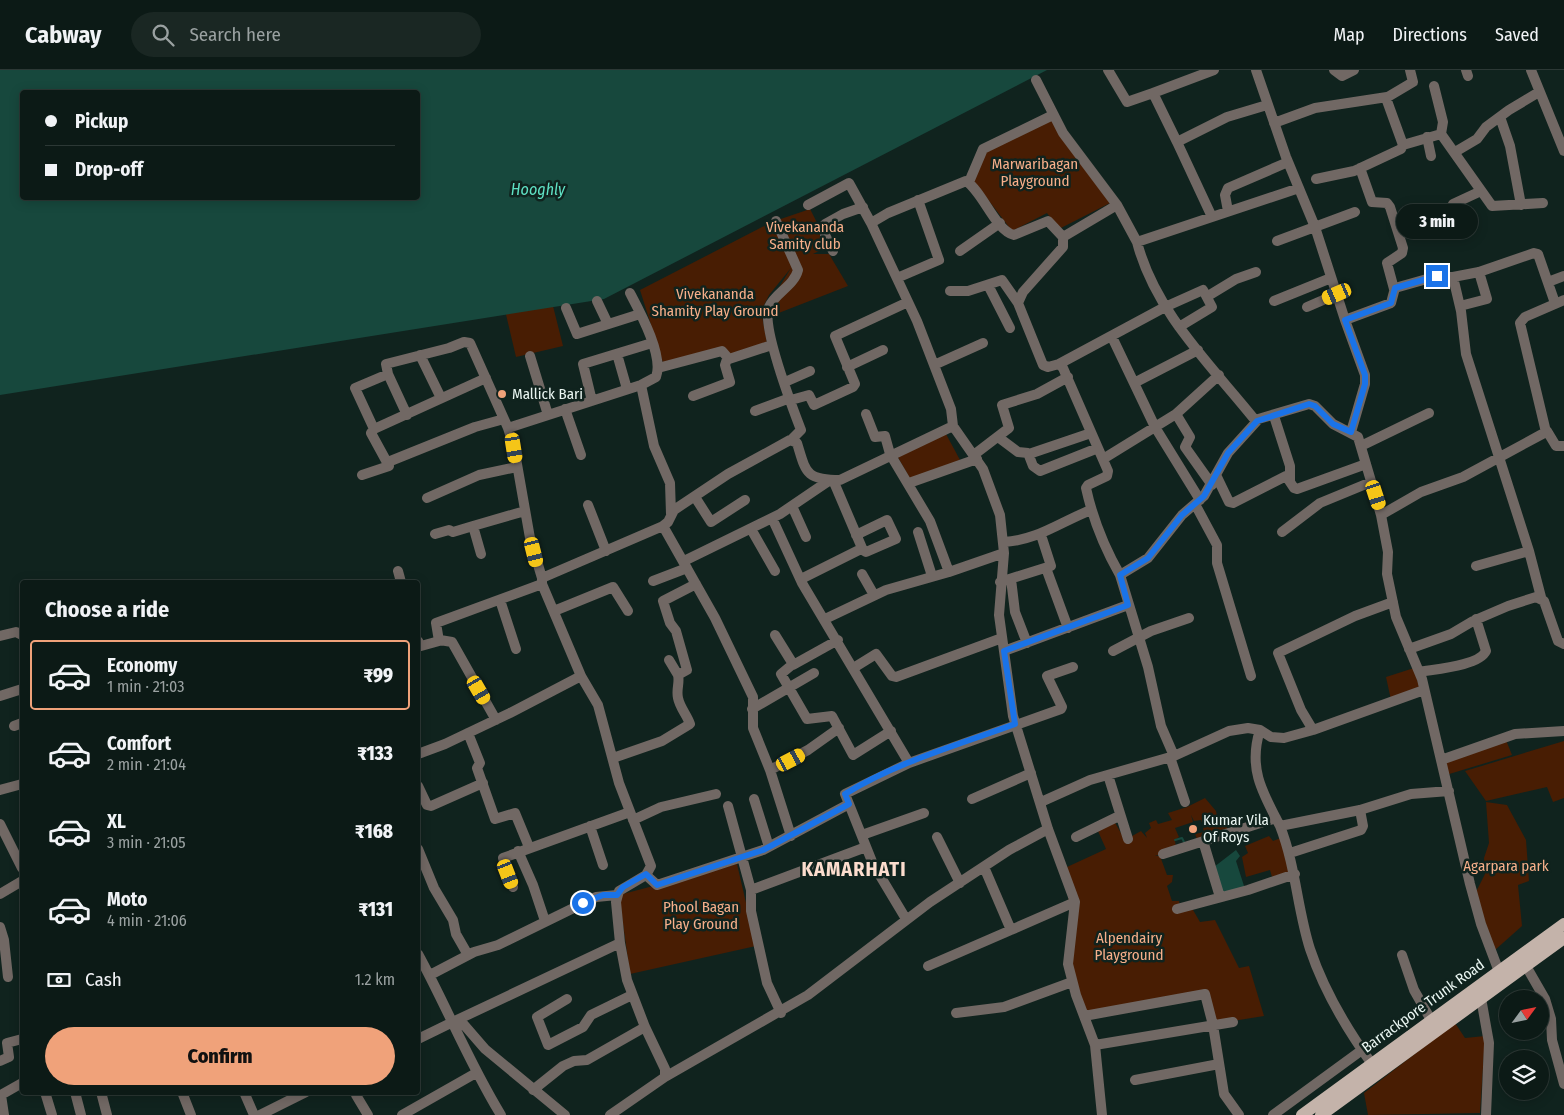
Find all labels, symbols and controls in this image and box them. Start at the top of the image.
search box [131,12,481,57]
text: Cabway [25,21,101,49]
icon: search [149,21,177,49]
text: Search here [189,23,281,46]
text: Map [1333,24,1365,46]
text: Directions [1393,24,1467,46]
text: Saved [1495,24,1539,46]
text: Pickup [75,110,128,133]
park label: Marwaribagan Playground [992,155,1078,190]
text: Drop-off [75,158,143,181]
water label: Hooghly [511,180,566,199]
callout: 3 min [1396,204,1478,238]
text: 3 min [1419,212,1455,231]
park label: Vivekananda Samity club [766,218,844,253]
route end [1426,265,1448,287]
car [1320,281,1353,307]
park label: Vivekananda Shamity Play Ground [651,285,779,320]
place label: Mallick Bari [512,385,583,403]
marker: Mallick Bari [496,388,508,400]
car [504,432,523,464]
car [1364,478,1387,512]
car [523,536,544,568]
text: Choose a ride [45,596,169,623]
icon: car [47,653,92,698]
text: Economy [107,654,177,677]
text: ₹99 [364,664,393,687]
car [465,673,492,707]
text: 1 min · 21:03 [107,677,184,696]
icon: car [47,731,92,776]
text: Comfort [107,732,171,755]
text: ₹133 [357,742,393,765]
car [774,746,807,774]
text: 2 min · 21:04 [107,755,186,774]
icon: car [47,809,92,854]
text: XL [107,810,126,833]
place label: Kumar Vila Of Roys [1203,811,1269,846]
text: ₹168 [355,820,393,843]
marker: Kumar Vila Of Roys [1187,823,1199,835]
text: 3 min · 21:05 [107,833,186,852]
car [495,857,520,891]
district label: KAMARHATI [801,857,907,881]
park label: Agarpara park [1463,857,1549,875]
icon: car [47,887,92,932]
text: Moto [107,888,147,911]
route start [572,892,594,914]
text: ₹131 [358,898,393,921]
park label: Phool Bagan Play Ground [663,898,739,933]
text: 4 min · 21:06 [107,911,187,930]
park label: Alpendairy Playground [1095,929,1163,964]
street label: Barrackpore Trunk Road [1358,956,1488,1056]
icon: cash [45,966,73,994]
text: Cash [85,968,122,991]
text: 1.2 km [355,970,395,989]
north arrow [1499,990,1549,1040]
map controls [1499,990,1549,1100]
button: Confirm [45,1027,395,1085]
button: layers [1499,1050,1549,1100]

